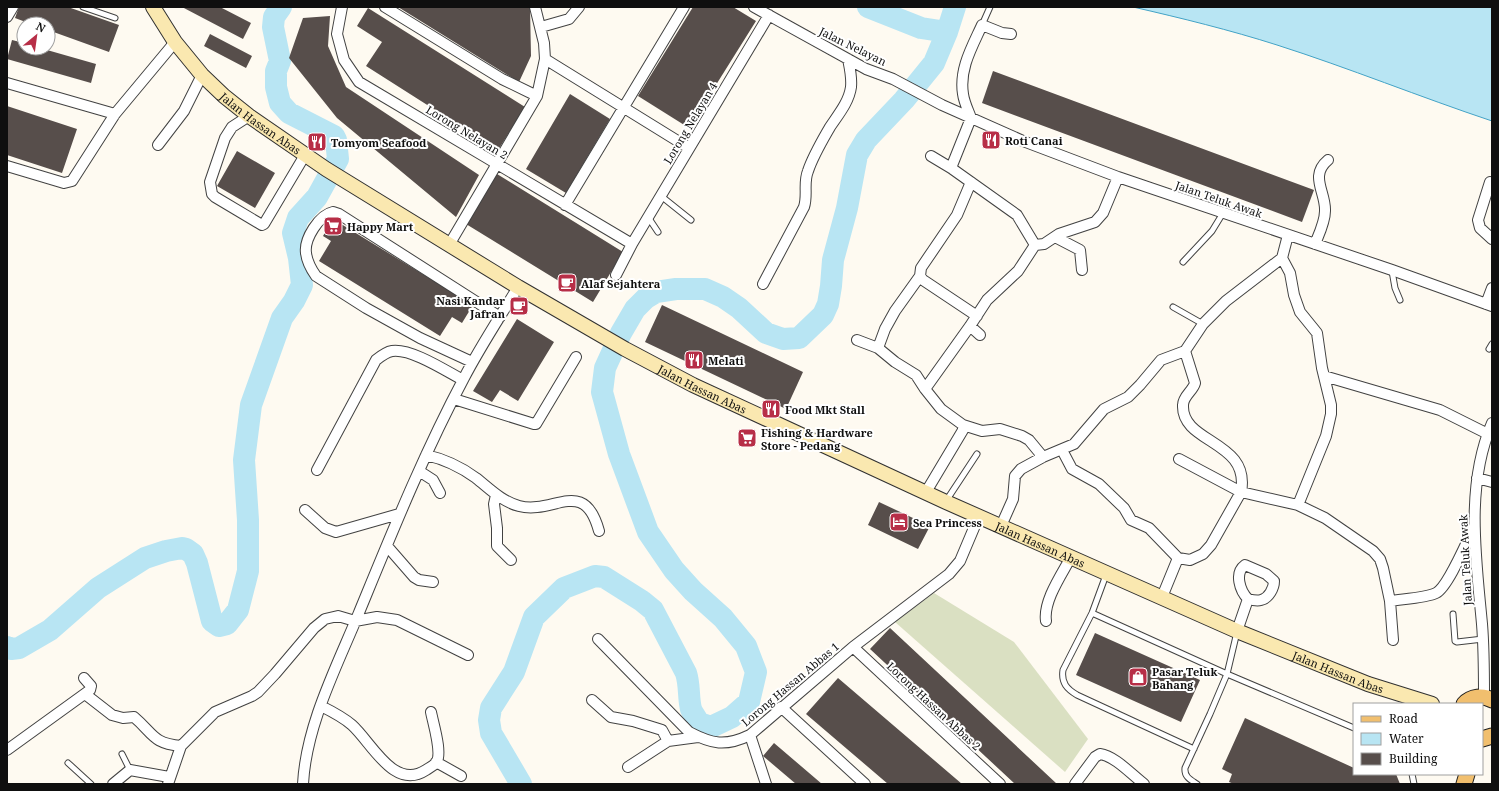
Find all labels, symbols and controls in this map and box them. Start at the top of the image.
north arrow [16,16,56,56]
text: N [34,18,49,36]
street label: Jalan Nelayan [816,23,889,69]
street label: Lorong Nelayan 4 [660,79,720,167]
street label: Jalan Hassan Abas [216,88,304,157]
street label: Lorong Nelayan 2 [423,102,511,162]
restaurant icon: Roti Canai [980,129,1002,151]
restaurant icon: Tomyom Seafood [306,131,328,153]
place label: Roti Canai [1005,133,1063,148]
place label: Tomyom Seafood [331,135,426,150]
street label: Jalan Teluk Awak [1173,177,1265,221]
supermarket icon: Happy Mart [322,215,344,237]
place label: Happy Mart [347,219,414,234]
cafe icon: Alaf Sejahtera [556,272,578,294]
place label: Alaf Sejahtera [581,276,661,291]
place label: Nasi Kandar Jafran [436,293,506,321]
cafe icon: Nasi Kandar Jafran [508,295,530,317]
restaurant icon: Melati [683,349,705,371]
place label: Melati [708,353,744,368]
street label: Jalan Hassan Abas [655,360,749,416]
restaurant icon: Food Mkt Stall [760,398,782,420]
place label: Food Mkt Stall [785,402,865,417]
place label: Fishing & Hardware Store - Pedang [761,425,873,453]
supermarket icon: Fishing & Hardware Store - Pedang [736,427,758,449]
hotel icon: Sea Princess [888,511,910,533]
street label: Jalan Teluk Awak [1455,514,1475,607]
place label: Sea Princess [913,515,982,530]
street label: Jalan Hassan Abas [992,517,1088,570]
street label: Lorong Hassan Abbas 1 [738,639,842,729]
street label: Jalan Hassan Abas [1290,646,1386,696]
street label: Lorong Hassan Abbas 2 [884,659,984,753]
place label: Pasar Teluk Bahang [1152,664,1217,692]
shop icon: Pasar Teluk Bahang [1127,666,1149,688]
legend [1353,703,1483,775]
text: Road [1389,710,1419,727]
text: Water [1389,730,1424,747]
text: Building [1389,750,1438,767]

